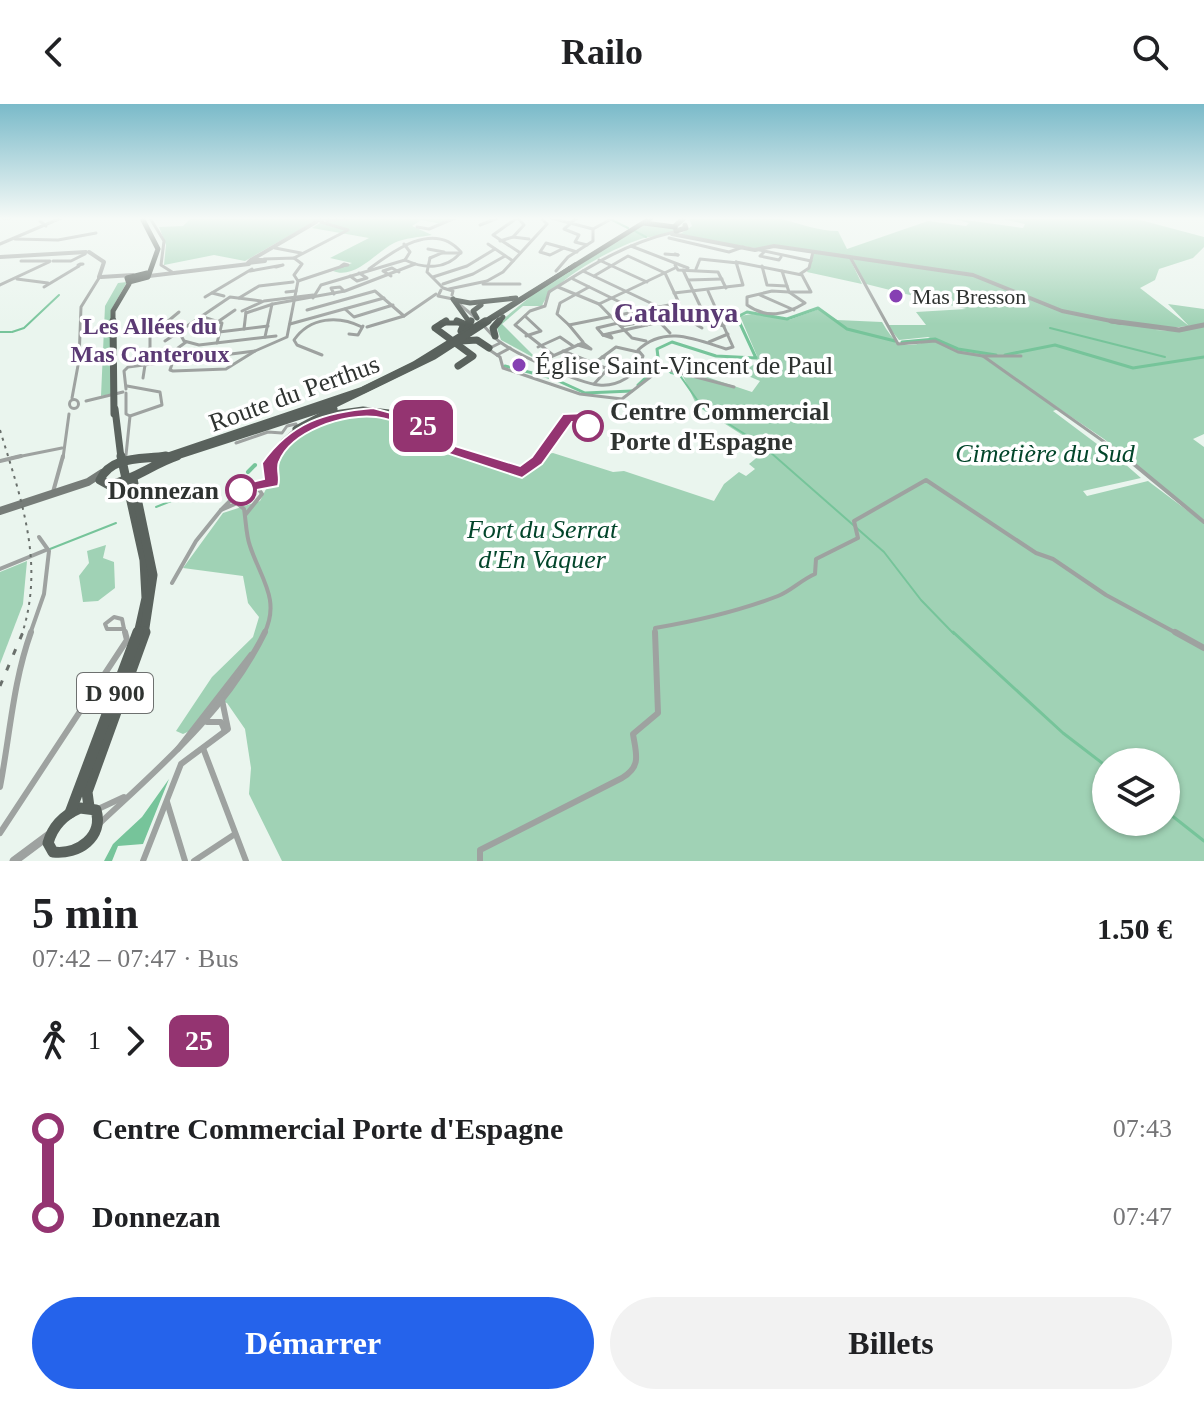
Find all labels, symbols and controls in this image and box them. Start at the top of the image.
icon: back [32,30,76,74]
icon: search [1128,30,1172,74]
text: Railo [561,32,643,72]
place label: Mas Bresson [912,284,1026,309]
marker: Mas Bresson [887,287,905,305]
district label: Catalunya [614,297,738,328]
district label: Les Allées du Mas Canteroux [71,313,229,367]
street label: Route du Perthus [205,349,383,438]
place label: Église Saint-Vincent de Paul [535,351,833,380]
marker: Église Saint-Vincent de Paul [510,356,528,374]
place label: Centre Commercial Porte d'Espagne [610,397,829,456]
line badge: 25 [387,400,459,452]
text: 25 [409,410,437,441]
marker: Centre Commercial Porte d'Espagne [573,411,603,441]
park label: Cimetière du Sud [955,439,1136,468]
marker: Donnezan [226,475,256,505]
place label: Donnezan [108,476,220,505]
park label: Fort du Serrat d'En Vaquer [466,515,618,574]
road number: D 900 [77,673,153,713]
map controls [1092,748,1180,836]
button: layers [1092,748,1180,836]
text: 5 min [32,889,138,938]
text: 1.50 € [1097,912,1172,945]
text: 07:42 – 07:47 · Bus [32,944,239,973]
icon: walk [32,1019,76,1063]
icon: forward [113,1019,157,1063]
text: 25 [185,1025,213,1056]
text: 1 [88,1026,101,1055]
text: Centre Commercial Porte d'Espagne [92,1112,563,1145]
text: 07:43 [1113,1114,1172,1143]
text: Donnezan [92,1200,220,1233]
text: 07:47 [1113,1202,1172,1231]
button: Démarrer [32,1297,594,1389]
button: Billets [610,1297,1172,1389]

